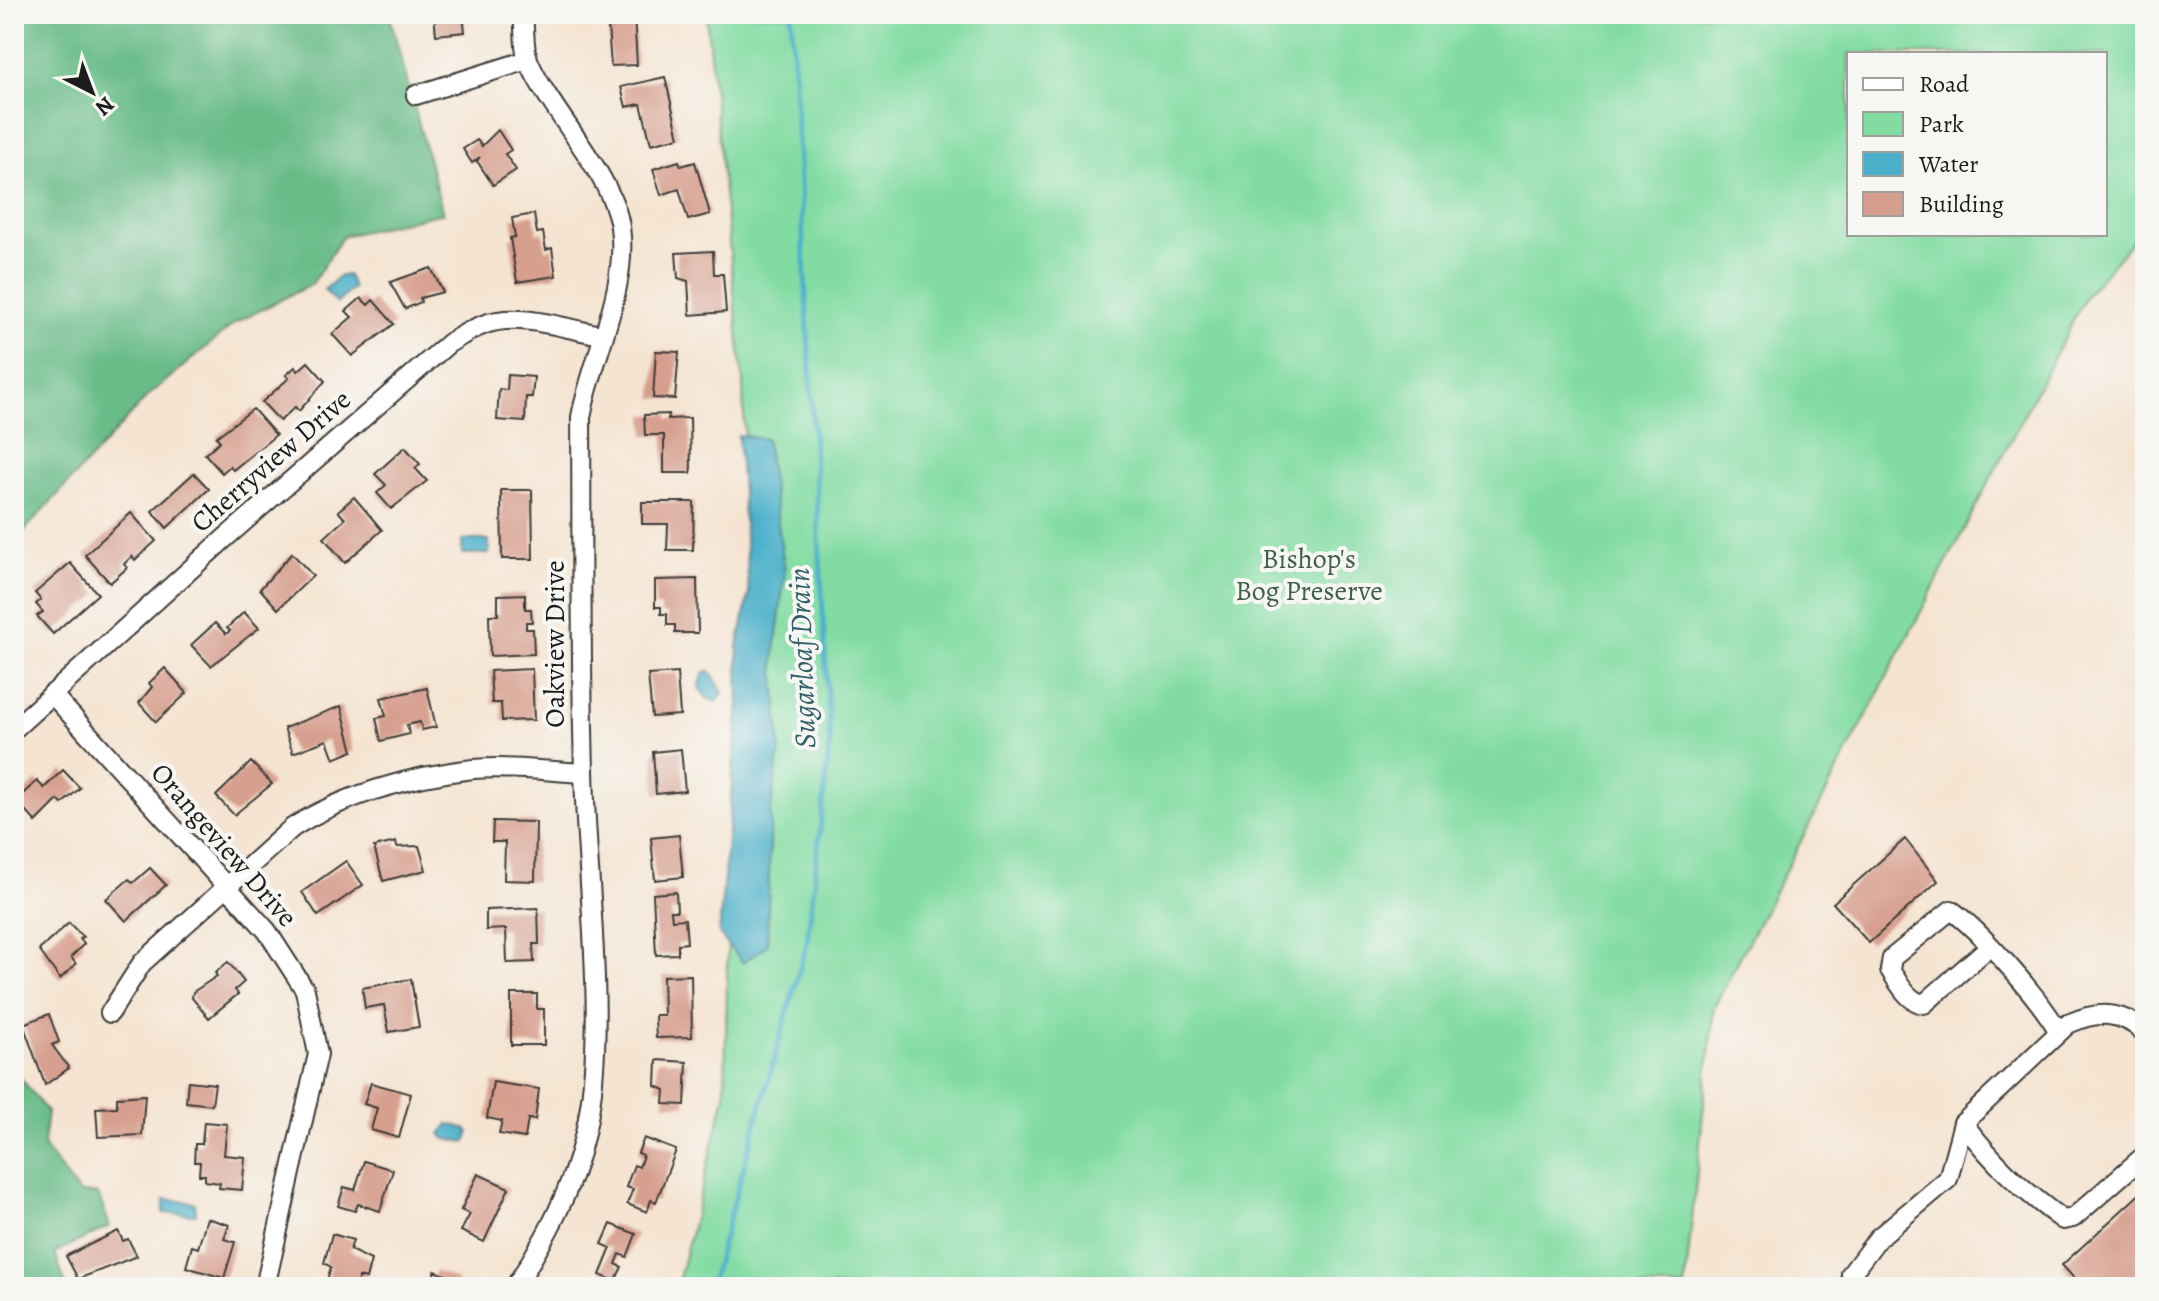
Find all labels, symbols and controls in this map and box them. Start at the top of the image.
north arrow [52,52,132,132]
legend [1847,52,2107,236]
text: Road [1919,68,1969,100]
text: N [89,90,121,123]
text: Park [1919,108,1964,140]
text: Water [1918,148,1979,180]
text: Building [1919,188,2004,220]
street label: Cherryview Drive [183,381,359,541]
park label: Bishop's Bog Preserve [1235,540,1383,610]
street label: Oakview Drive [536,560,574,728]
water label: Sugarloaf Drain [779,567,825,749]
street label: Orangeview Drive [142,755,306,935]

